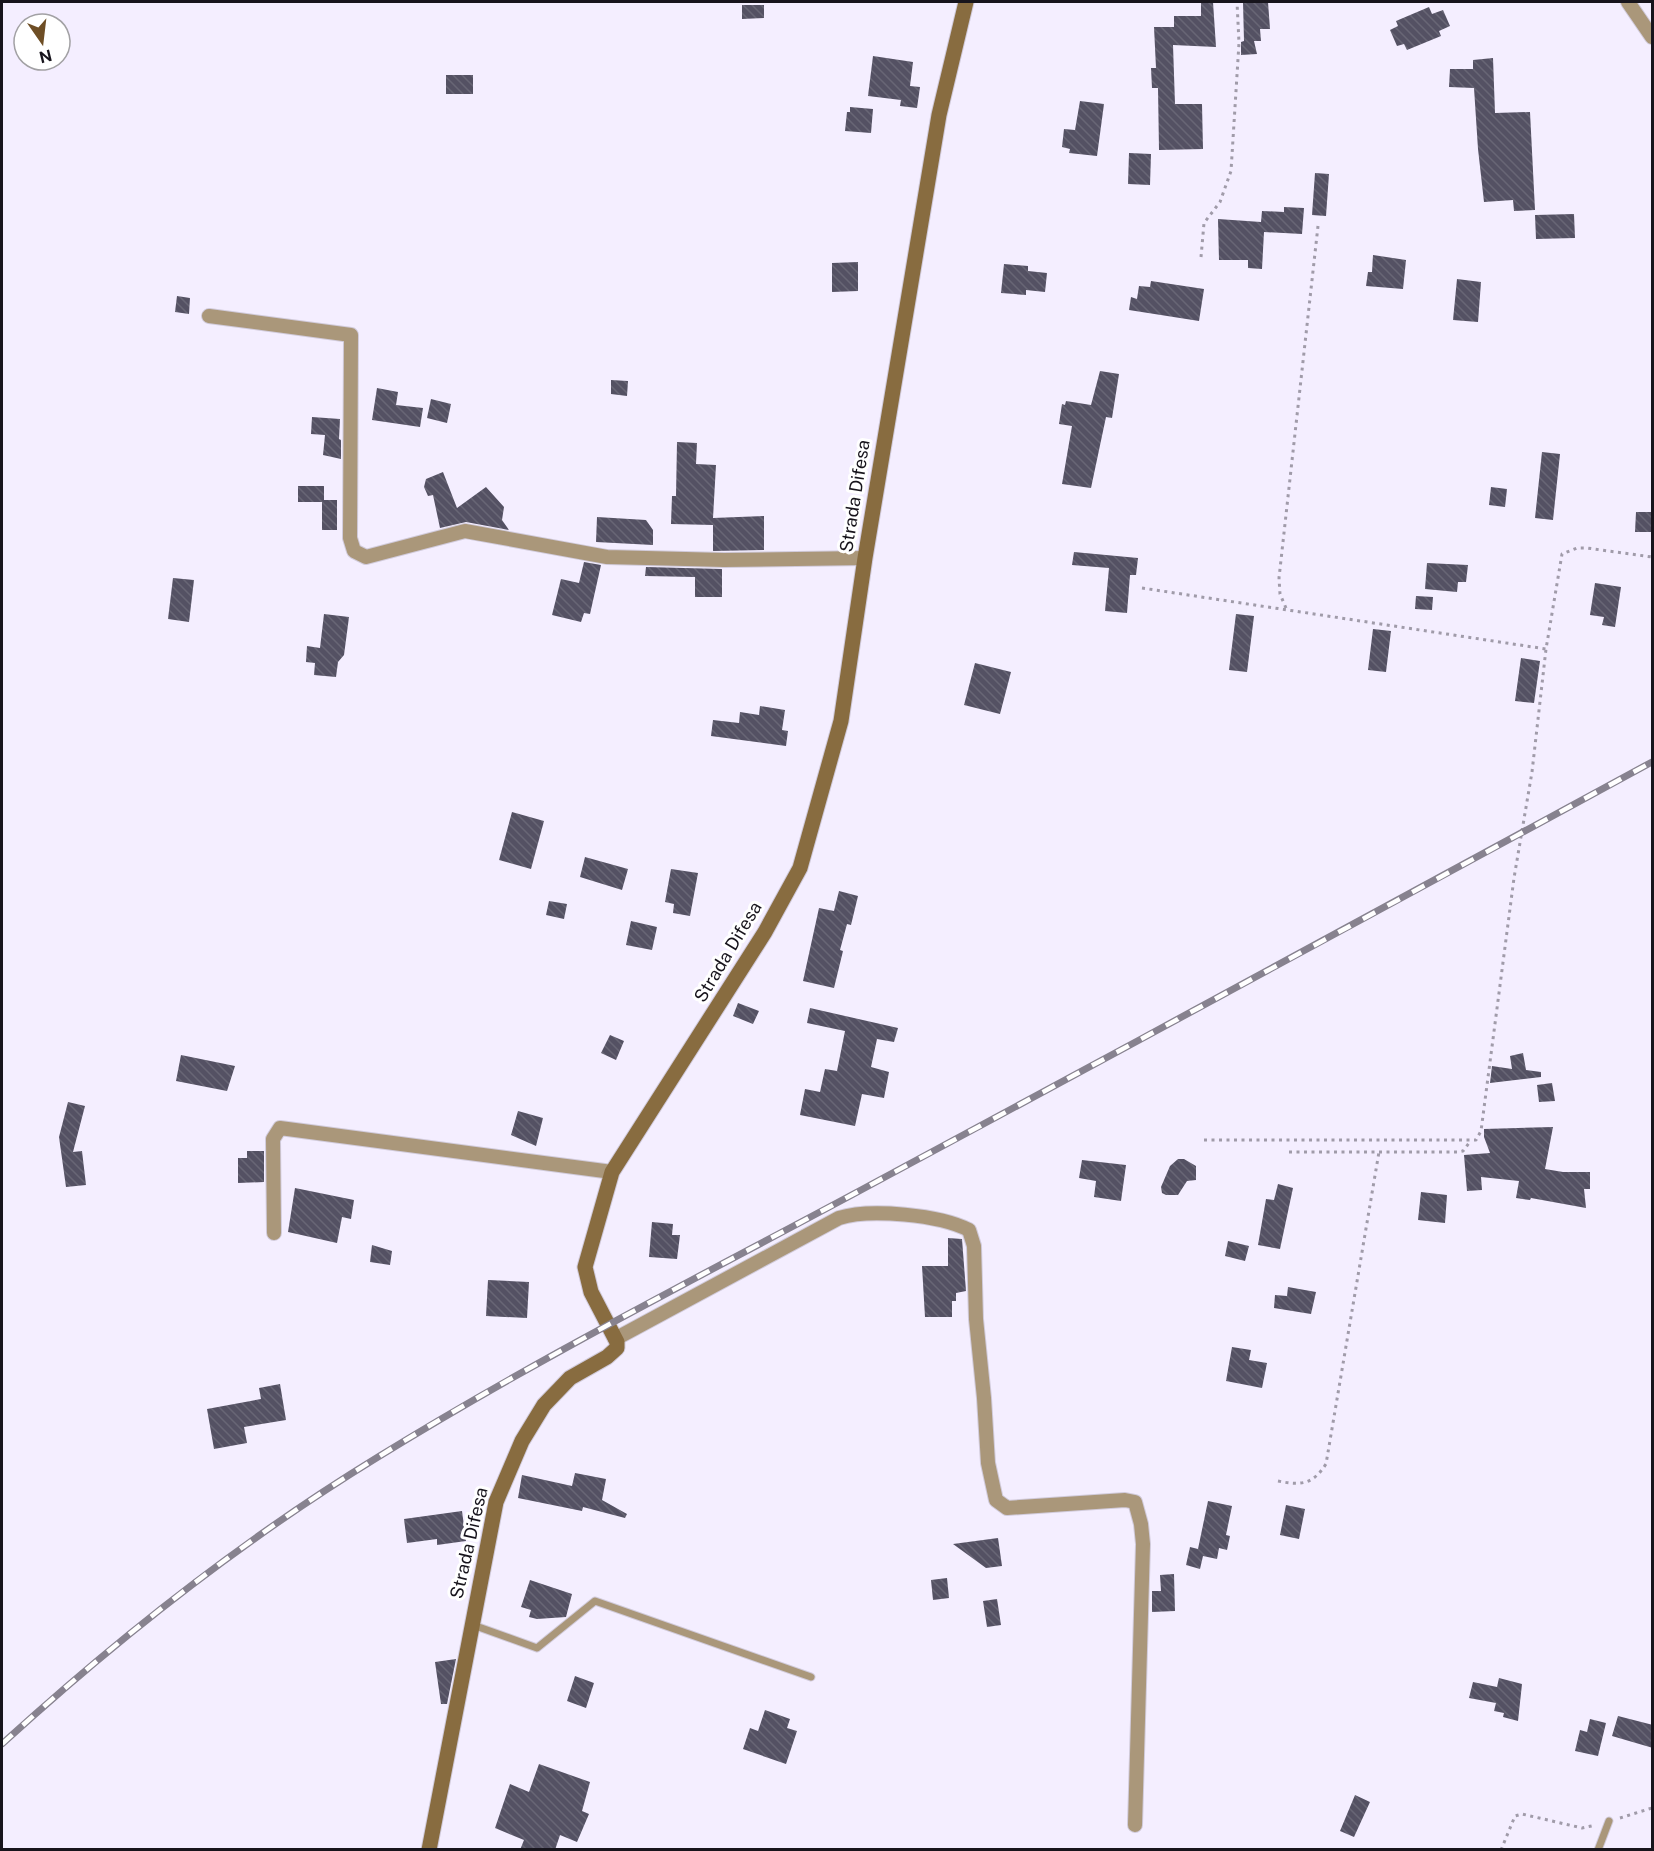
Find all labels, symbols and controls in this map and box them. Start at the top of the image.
north arrow [12,12,72,72]
text: N [37,45,54,67]
street label: Strada Difesa [835,438,874,554]
street label: Strada Difesa [689,898,766,1006]
street label: Strada Difesa [446,1485,492,1601]

